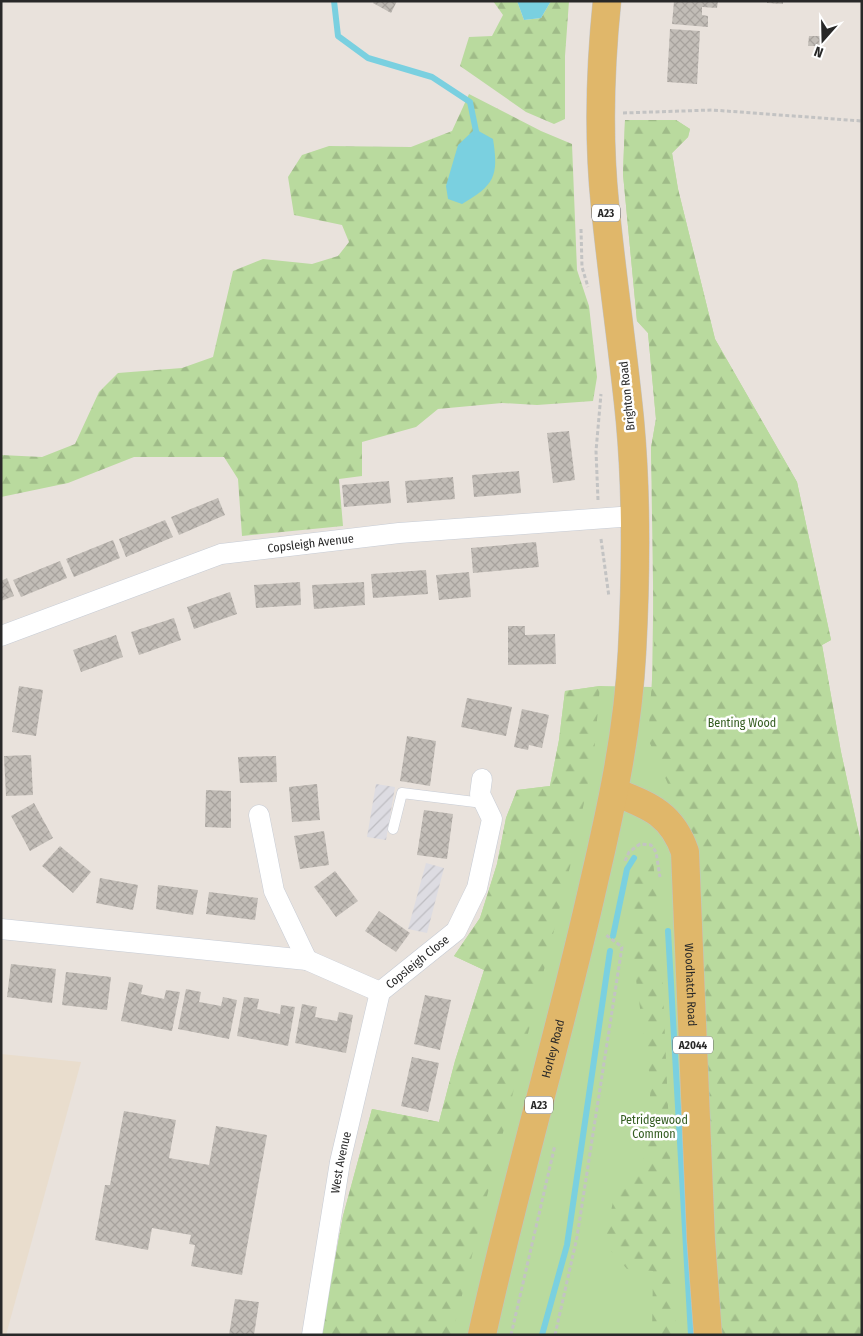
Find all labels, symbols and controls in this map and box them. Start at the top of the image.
north arrow [798,15,848,65]
text: N [812,42,826,61]
road number: A23 [592,204,620,222]
street label: Brighton Road [616,361,638,431]
street label: Copsleigh Avenue [267,531,355,555]
park label: Benting Wood [708,716,776,730]
street label: Copsleigh Close [383,932,452,992]
street label: Woodhatch Road [682,943,699,1026]
street label: Horley Road [539,1018,567,1080]
road number: A2044 [673,1036,713,1054]
road number: A23 [525,1096,553,1114]
park label: Petridgewood Common [620,1113,688,1141]
street label: West Avenue [328,1130,354,1194]

